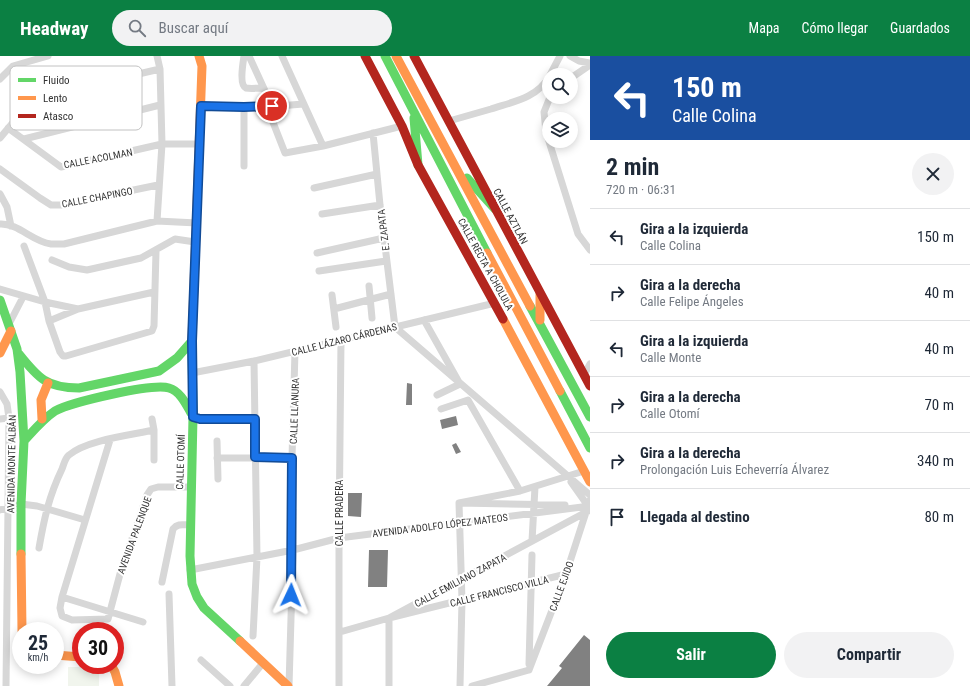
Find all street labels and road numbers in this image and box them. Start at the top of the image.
street label: CALLE ACOLMAN [63,146,133,171]
street label: CALLE CHAPINGO [61,185,134,210]
street label: CALLE AZTLÁN [491,186,531,246]
street label: E. ZAPATA [375,208,391,251]
street label: CALLE RECTA A CHOLULA [456,216,516,312]
street label: CALLE LÁZARO CÁRDENAS [290,320,398,358]
street label: CALLE LLANURA [288,377,301,444]
street label: AVENIDA MONTE ALBÁN [4,415,18,513]
street label: CALLE OTOMÍ [173,434,187,490]
street label: CALLE PRADERA [334,479,345,546]
street label: AVENIDA PALENQUE [115,495,154,575]
street label: AVENIDA ADOLFO LÓPEZ MATEOS [372,511,508,539]
street label: CALLE EMILIANO ZAPATA [412,551,508,609]
street label: CALLE EJIDO [547,560,576,613]
street label: CALLE FRANCISCO VILLA [449,574,550,609]

